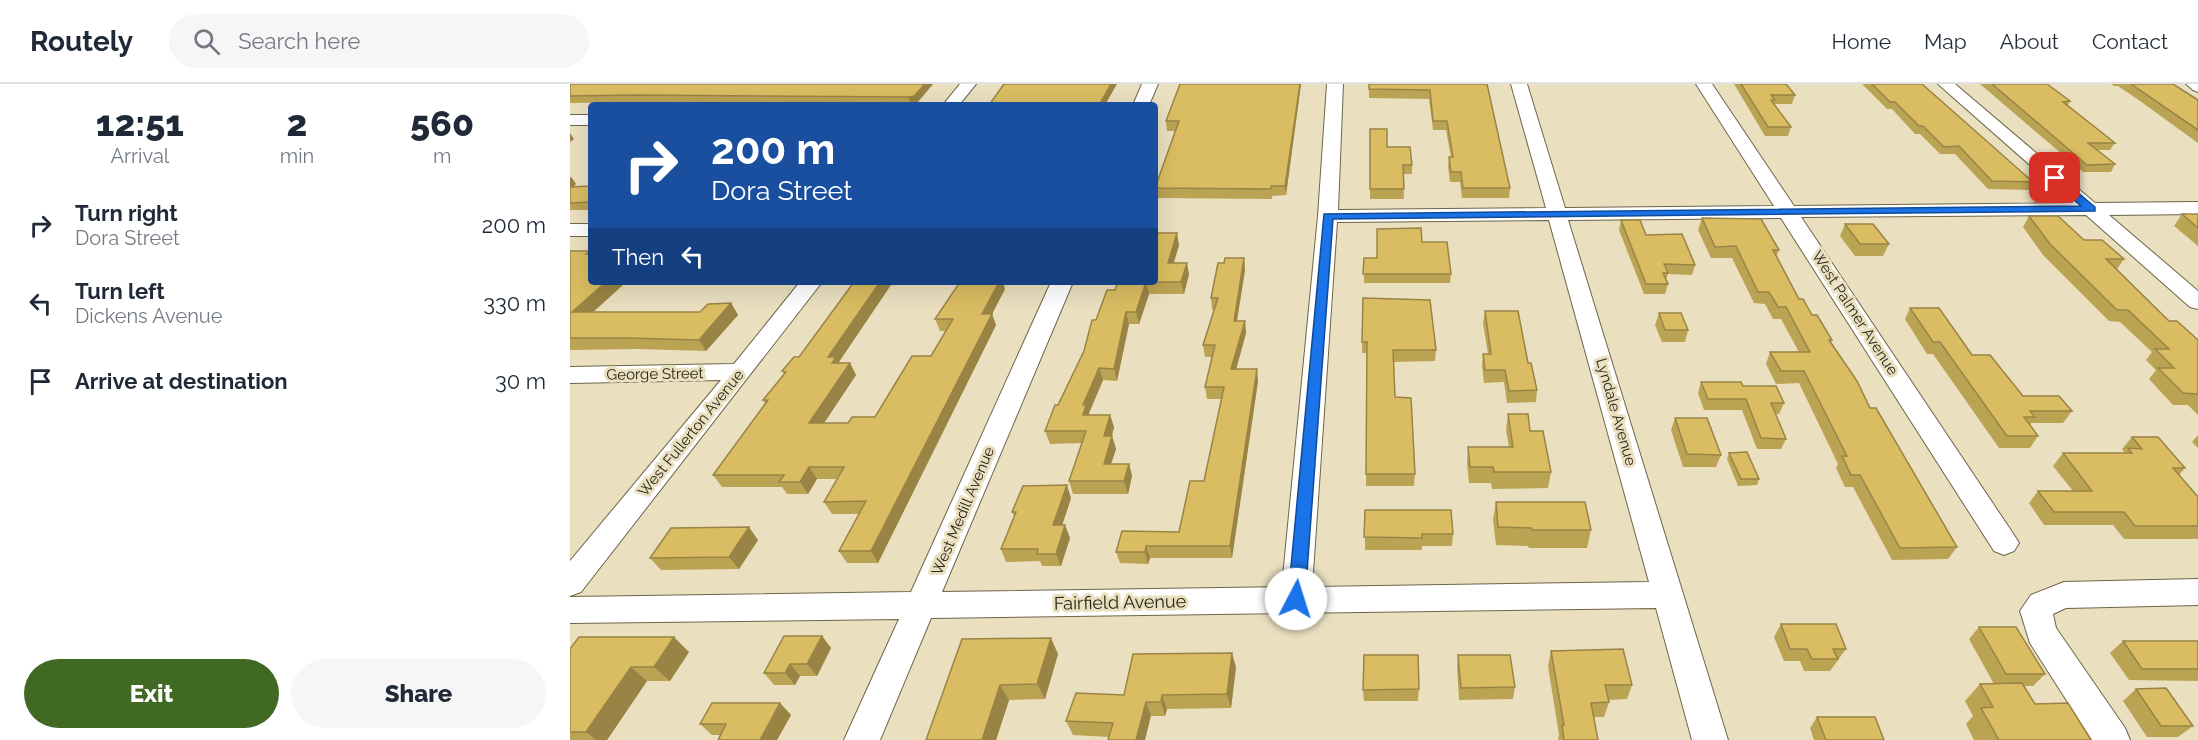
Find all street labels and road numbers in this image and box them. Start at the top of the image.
street label: West Palmer Avenue [1808,247,1902,379]
street label: Lyndale Avenue [1592,356,1640,468]
street label: George Street [606,364,704,384]
street label: West Fullerton Avenue [634,366,748,500]
street label: West Medill Avenue [928,444,998,578]
street label: Fairfield Avenue [1054,590,1187,614]

